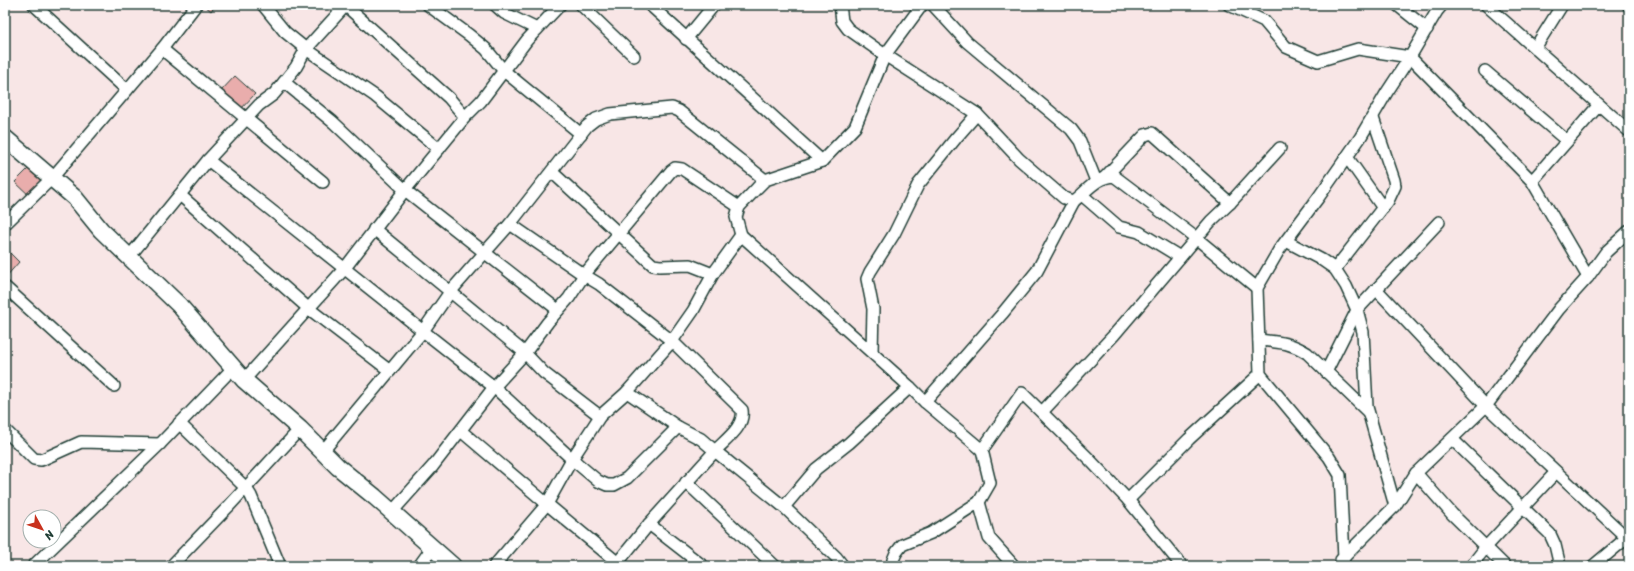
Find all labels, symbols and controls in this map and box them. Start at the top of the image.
north arrow [22,509,62,549]
text: N [39,525,60,544]

